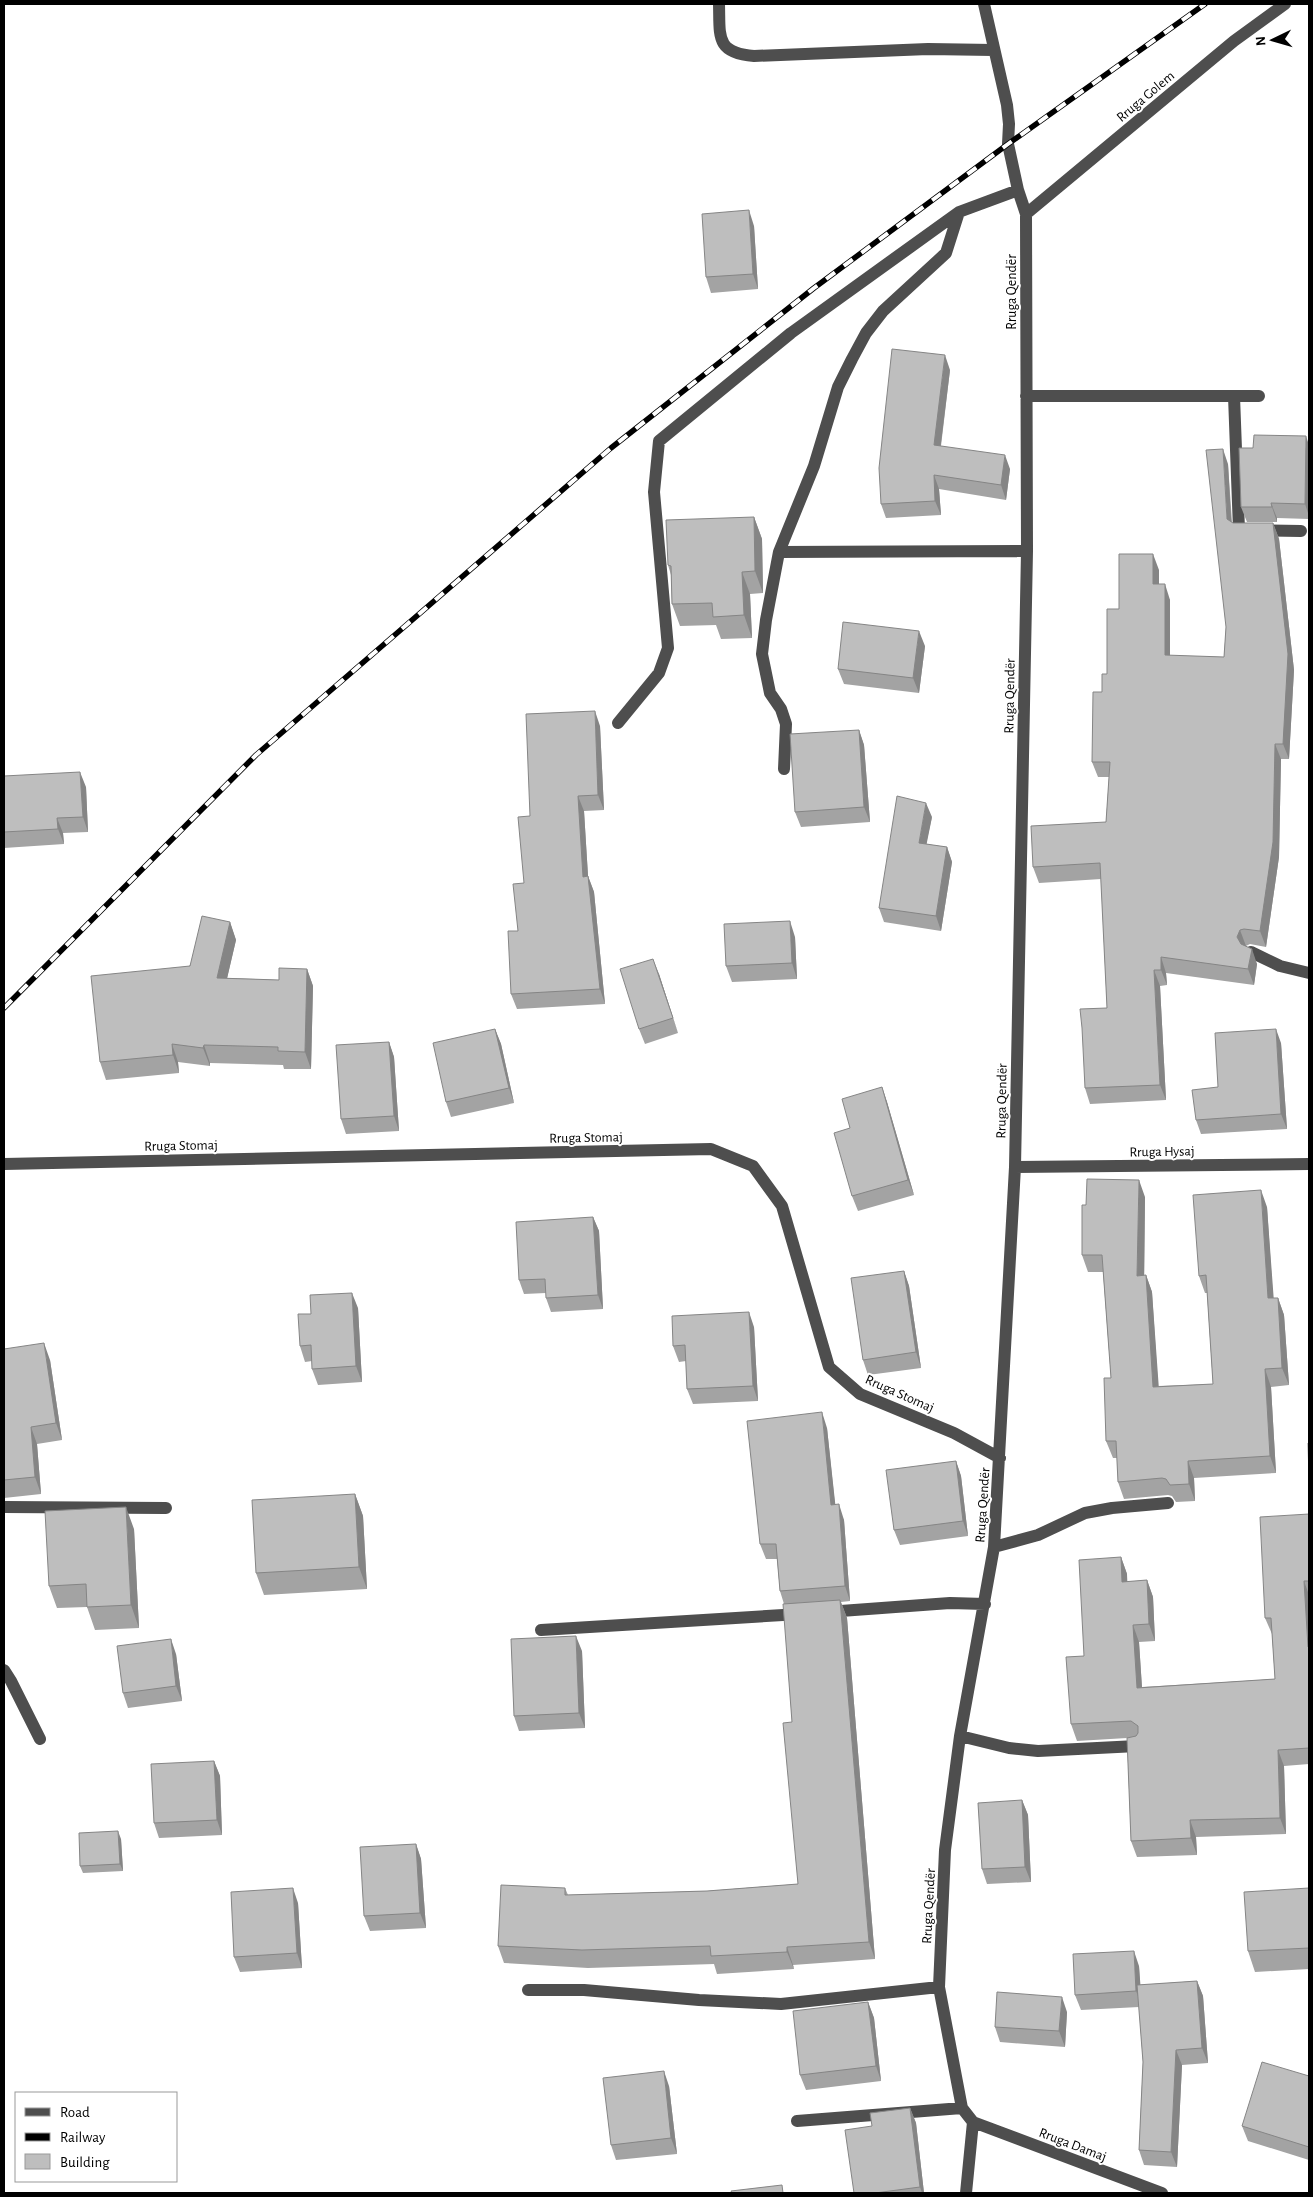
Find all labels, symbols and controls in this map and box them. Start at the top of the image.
north arrow [1248,15,1298,65]
text: N [1254,36,1268,47]
street label: Rruga Golem [1114,69,1177,125]
street label: Rruga Qendër [1005,254,1019,330]
street label: Rruga Qendër [1002,658,1018,734]
street label: Rruga Qendër [994,1063,1010,1139]
street label: Rruga Stomaj [549,1130,623,1146]
street label: Rruga Stomaj [144,1138,218,1154]
street label: Rruga Hysaj [1129,1144,1195,1160]
street label: Rruga Stomaj [863,1373,936,1415]
street label: Rruga Qendër [973,1466,993,1543]
street label: Rruga Qendër [920,1868,938,1944]
legend [15,2092,178,2182]
text: Road [60,2105,90,2120]
street label: Rruga Damaj [1037,2126,1108,2164]
text: Railway [60,2130,106,2145]
text: Building [60,2155,110,2170]

